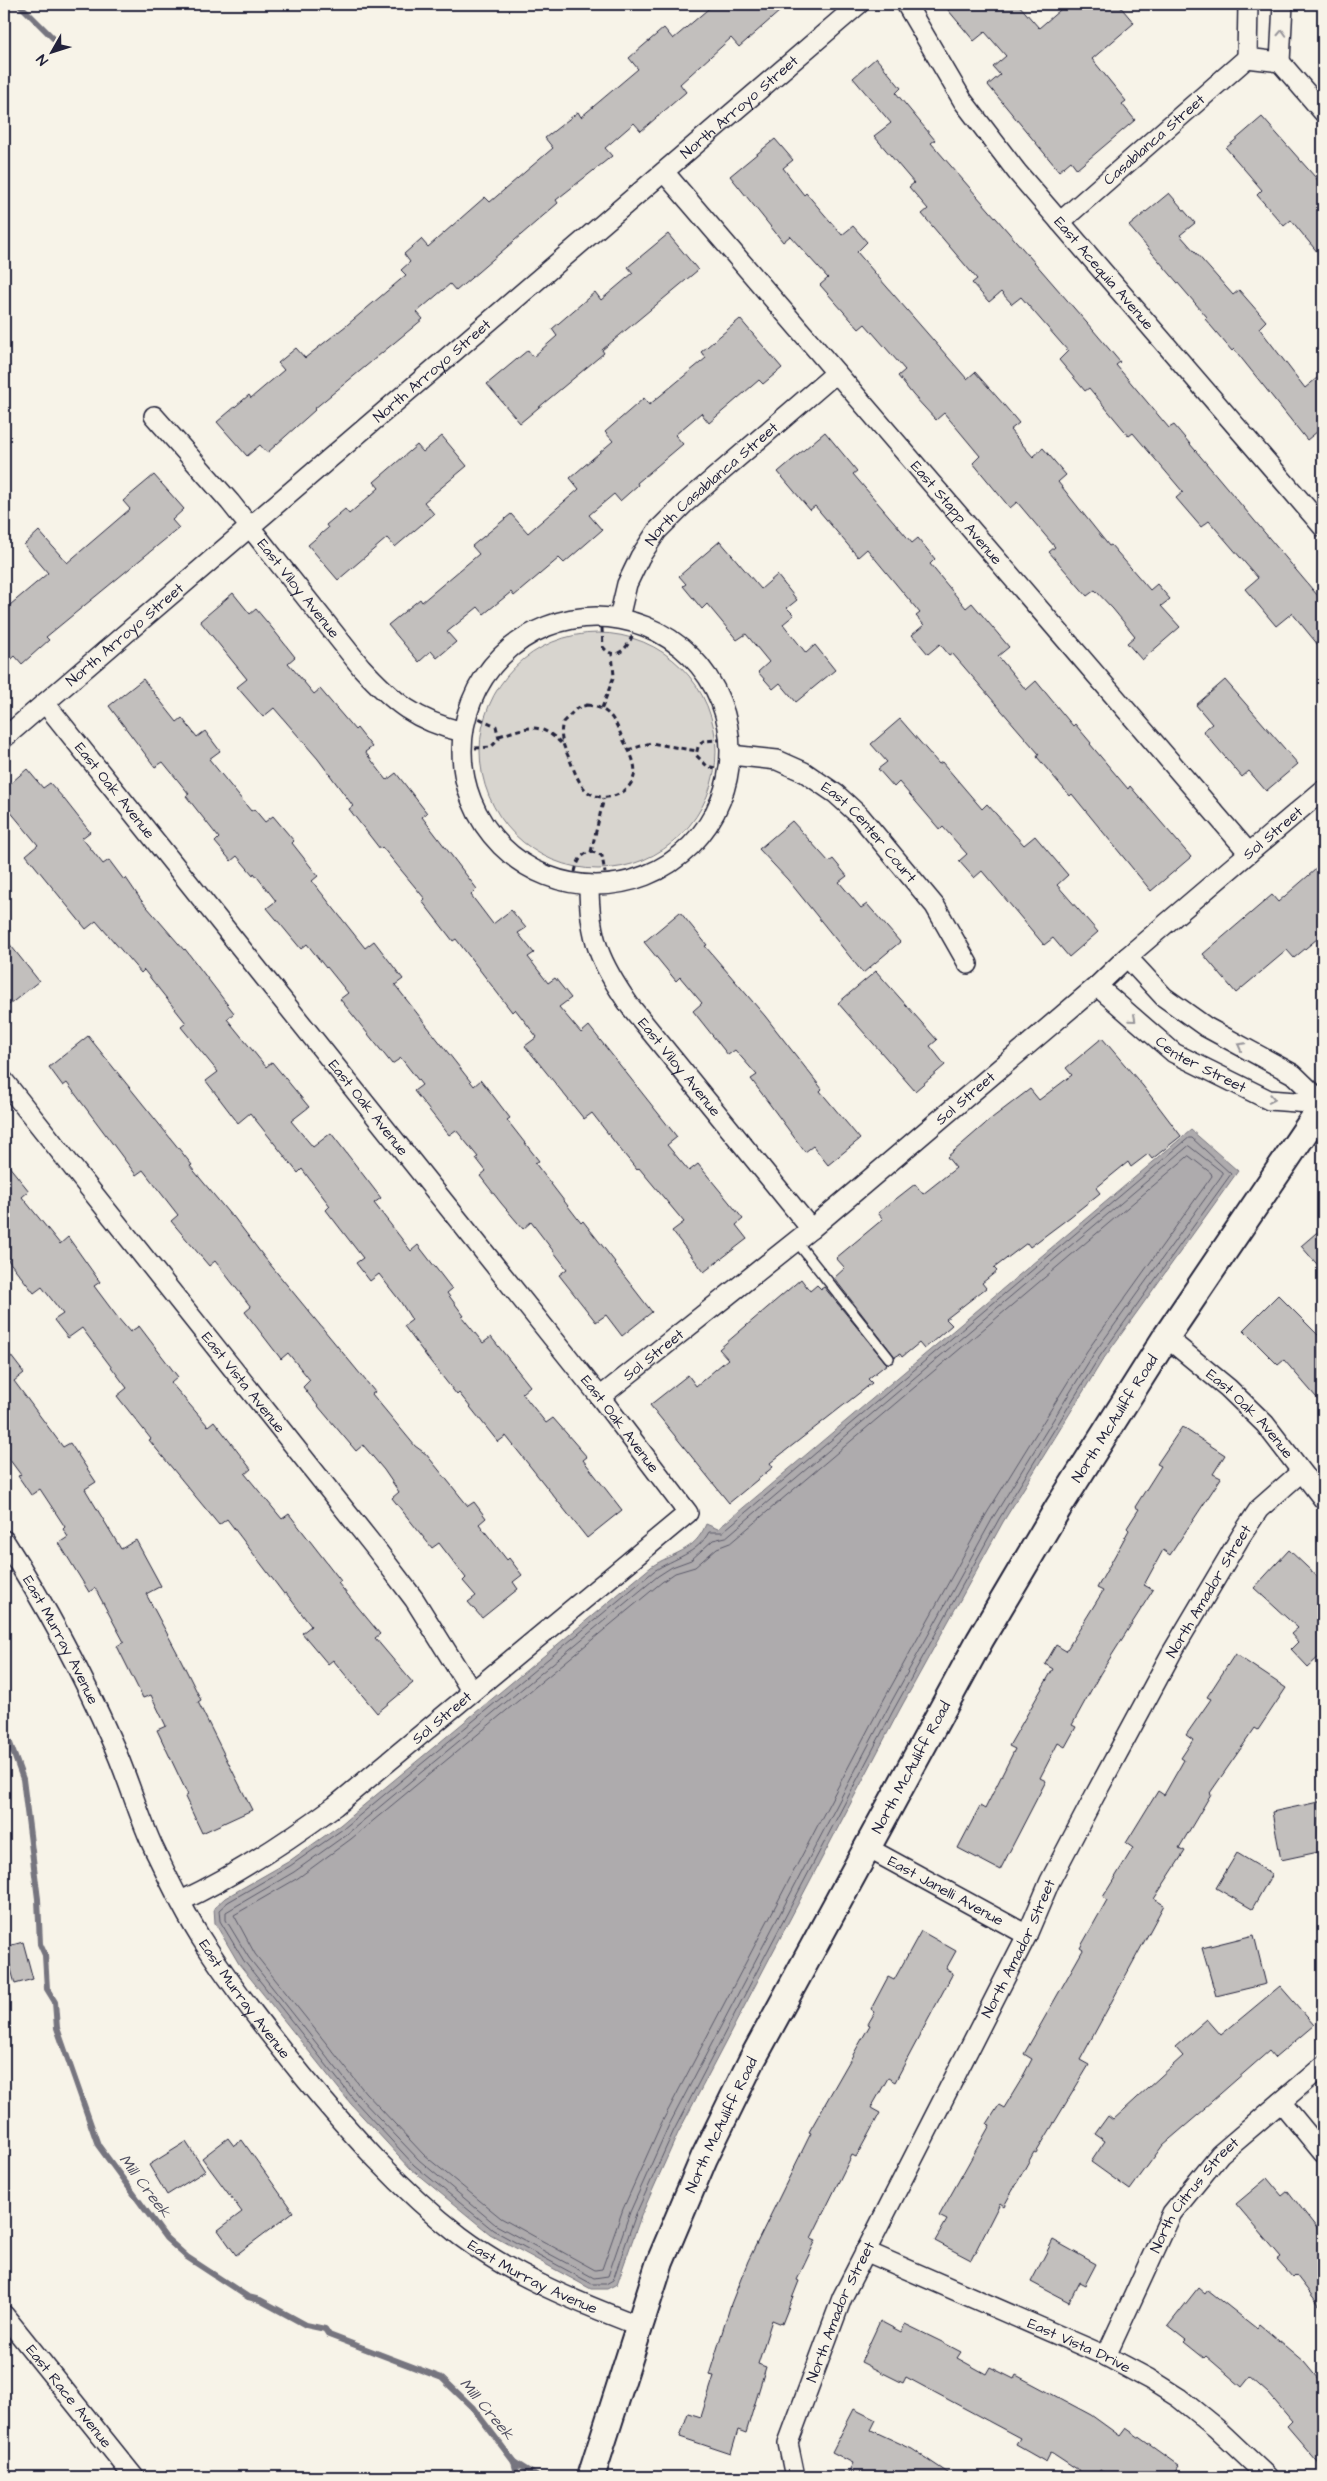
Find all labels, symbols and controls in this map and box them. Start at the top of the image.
north arrow [28,28,78,78]
one-way arrow [1276,29,1287,37]
text: N [32,50,53,69]
street label: North Arroyo Street [676,50,803,163]
street label: Casablanca Street [1099,89,1209,190]
street label: East Acequia Avenue [1049,212,1159,334]
street label: North Arroyo Street [368,314,495,427]
street label: North Casablanca Street [640,417,783,549]
street label: East Stapp Avenue [906,456,1007,569]
street label: East Viloy Avenue [252,534,345,642]
street label: North Arroyo Street [61,578,188,691]
street label: East Oak Avenue [70,738,160,843]
street label: East Center Court [817,776,922,887]
street label: Sol Street [1238,801,1307,865]
street label: East Viloy Avenue [633,1013,726,1121]
one-way arrow [1127,1013,1136,1022]
street label: Center Street [1151,1031,1250,1098]
one-way arrow [1238,1042,1247,1052]
street label: East Oak Avenue [324,1055,414,1160]
street label: Sol Street [931,1066,1000,1130]
one-way arrow [1268,1094,1277,1104]
street label: Sol Street [618,1324,688,1386]
street label: East Vista Avenue [197,1327,290,1437]
street label: North McAuliff Road [1066,1350,1163,1487]
street label: East Oak Avenue [1202,1364,1298,1463]
street label: East Oak Avenue [576,1370,664,1477]
street label: North Amador Street [1161,1520,1256,1661]
street label: East Murray Avenue [18,1571,104,1708]
street label: Sol Street [407,1687,477,1749]
street label: North McAuliff Road [866,1697,956,1837]
street label: East Janelli Avenue [884,1850,1008,1931]
street label: North Amador Street [976,1876,1060,2021]
street label: East Murray Avenue [194,1935,296,2063]
street label: North McAuliff Road [680,2053,762,2196]
street label: North Citrus Street [1145,2132,1243,2256]
water label: Mill Creek [114,2150,177,2223]
street label: East Murray Avenue [464,2234,601,2319]
street label: North Amador Street [801,2238,880,2385]
street label: East Vista Drive [1024,2313,1135,2378]
street label: East Race Avenue [21,2340,117,2452]
water label: Mill Creek [455,2373,520,2445]

